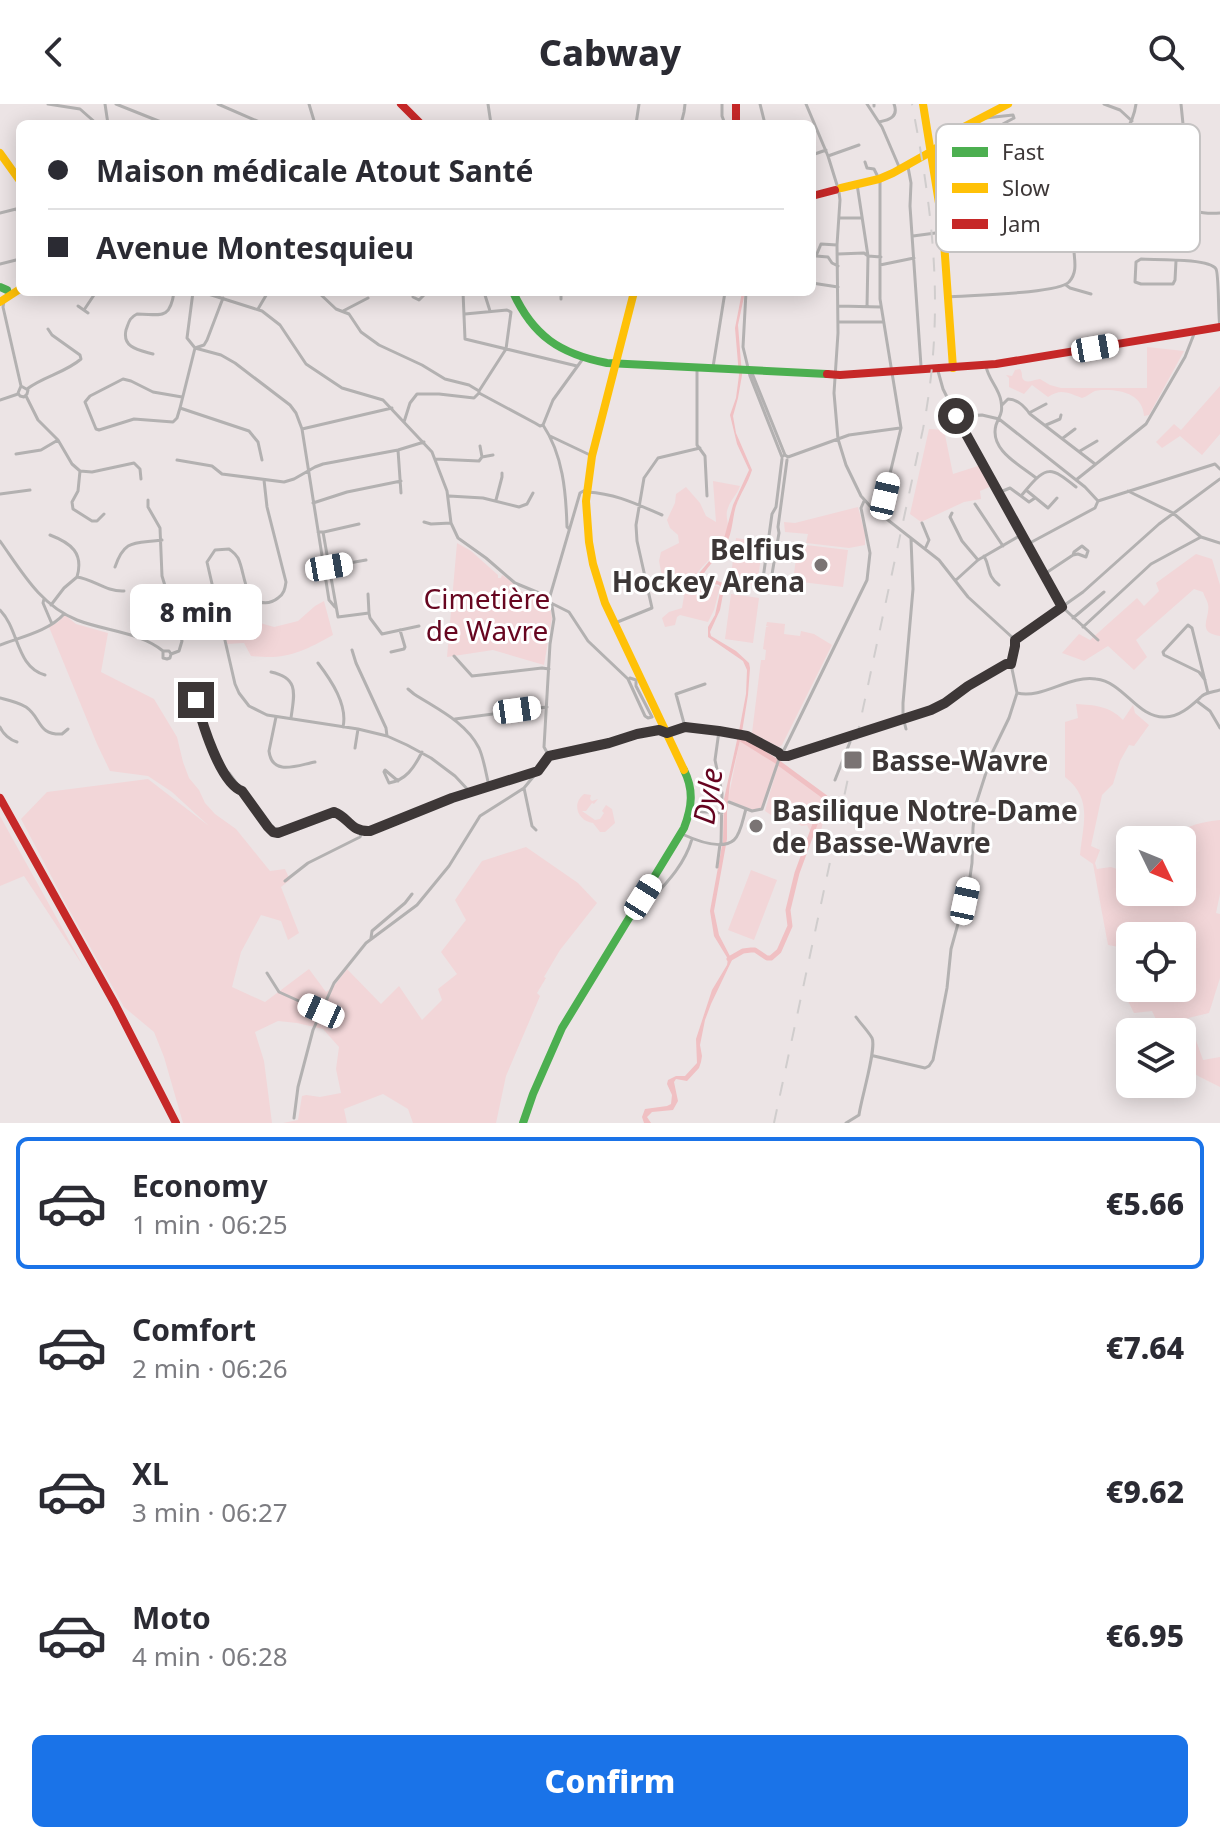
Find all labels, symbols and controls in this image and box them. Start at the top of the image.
text: Cabway [539,28,681,77]
icon: back [32,30,76,74]
icon: search [1144,30,1188,74]
legend [936,124,1200,252]
text: Fast [1002,136,1044,166]
text: Maison médicale Atout Santé [96,150,533,191]
text: Slow [1002,172,1051,202]
text: Jam [1000,208,1041,238]
text: Avenue Montesquieu [96,227,414,268]
car [1069,332,1121,364]
route start [938,398,974,434]
car [868,470,902,522]
place label: Belfius Hockey Arena [612,530,805,600]
car [303,551,355,583]
marker: Belfius Hockey Arena [812,556,830,574]
park label: Cimetière de Wavre [424,579,550,649]
callout: 8 min [130,584,262,640]
text: 8 min [160,594,232,630]
route end [178,682,214,718]
car [492,695,542,725]
place label: Basse-Wavre [871,741,1048,779]
marker: Basse-Wavre [842,749,864,771]
water label: Dyle [682,765,732,827]
place label: Basilique Notre-Dame de Basse-Wavre [772,791,1078,861]
marker: Basilique Notre-Dame de Basse-Wavre [747,817,765,835]
north arrow [1116,826,1196,906]
map controls [1116,826,1196,1098]
car [620,870,666,924]
car [948,875,982,927]
button: locate [1116,922,1196,1002]
car [294,990,348,1032]
button: layers [1116,1018,1196,1098]
text: Economy [132,1165,268,1206]
icon: car [36,1167,108,1239]
text: €5.66 [1106,1183,1184,1224]
text: 1 min · 06:25 [132,1206,288,1242]
text: Comfort [132,1309,256,1350]
icon: car [36,1311,108,1383]
text: €7.64 [1106,1327,1184,1368]
text: 2 min · 06:26 [132,1350,288,1386]
text: XL [132,1453,169,1494]
icon: car [36,1455,108,1527]
text: €9.62 [1106,1471,1184,1512]
text: 3 min · 06:27 [132,1494,288,1530]
text: Moto [132,1597,211,1638]
icon: car [36,1599,108,1671]
text: €6.95 [1106,1615,1184,1656]
text: 4 min · 06:28 [132,1638,288,1674]
button: Confirm [32,1735,1188,1827]

